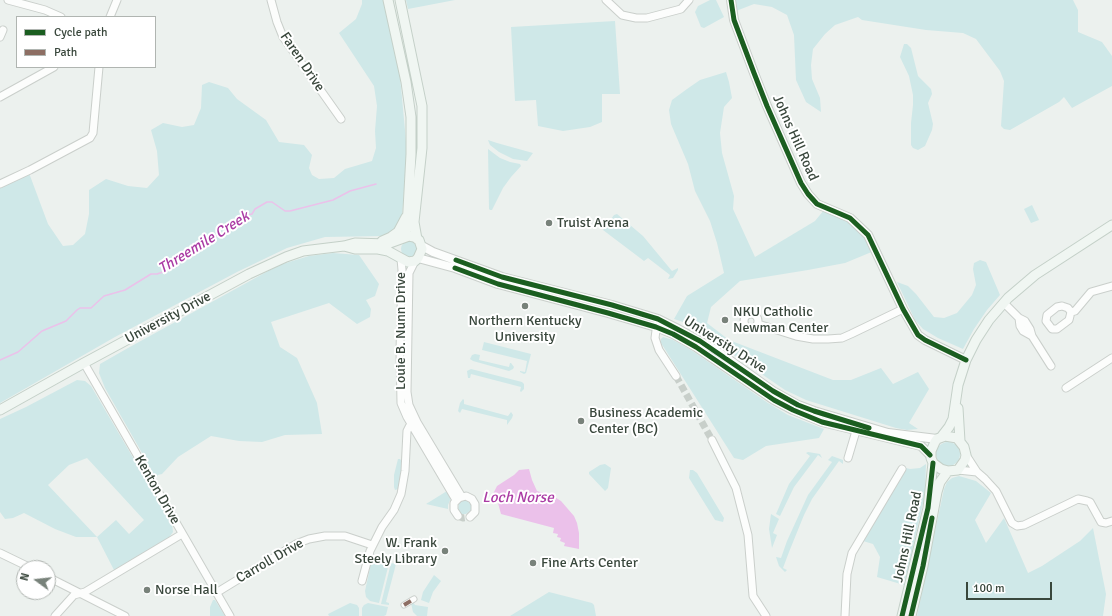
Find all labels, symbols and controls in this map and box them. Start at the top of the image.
legend [16,16,156,68]
text: Cycle path [54,25,107,40]
street label: Faren Drive [276,29,328,95]
text: Path [54,45,77,60]
street label: Johns Hill Road [769,92,821,184]
water label: Threemile Creek [155,208,253,278]
place label: Truist Arena [557,215,629,231]
marker: Truist Arena [544,218,554,228]
street label: Louie B. Nunn Drive [393,272,409,390]
street label: University Drive [122,288,214,348]
marker: Northern Kentucky University [520,301,530,311]
place label: NKU Catholic Newman Center [733,304,828,336]
place label: Northern Kentucky University [468,313,582,346]
street label: University Drive [680,313,770,377]
marker: NKU Catholic Newman Center [720,315,730,325]
place label: Business Academic Center (BC) [589,405,703,438]
marker: Business Academic Center (BC) [576,416,586,426]
street label: Kenton Drive [131,453,183,527]
water label: Loch Norse [482,489,554,507]
street label: Johns Hill Road [890,490,926,584]
street label: Carroll Drive [233,535,307,587]
place label: W. Frank Steely Library [354,535,437,568]
marker: W. Frank Steely Library [440,546,450,556]
place label: Fine Arts Center [541,555,638,571]
marker: Fine Arts Center [528,558,538,568]
north arrow [16,560,56,600]
text: N [18,572,32,582]
scale bar [968,574,1054,600]
text: 100 m [973,581,1005,596]
place label: Norse Hall [155,582,218,598]
marker: Norse Hall [142,585,152,595]

